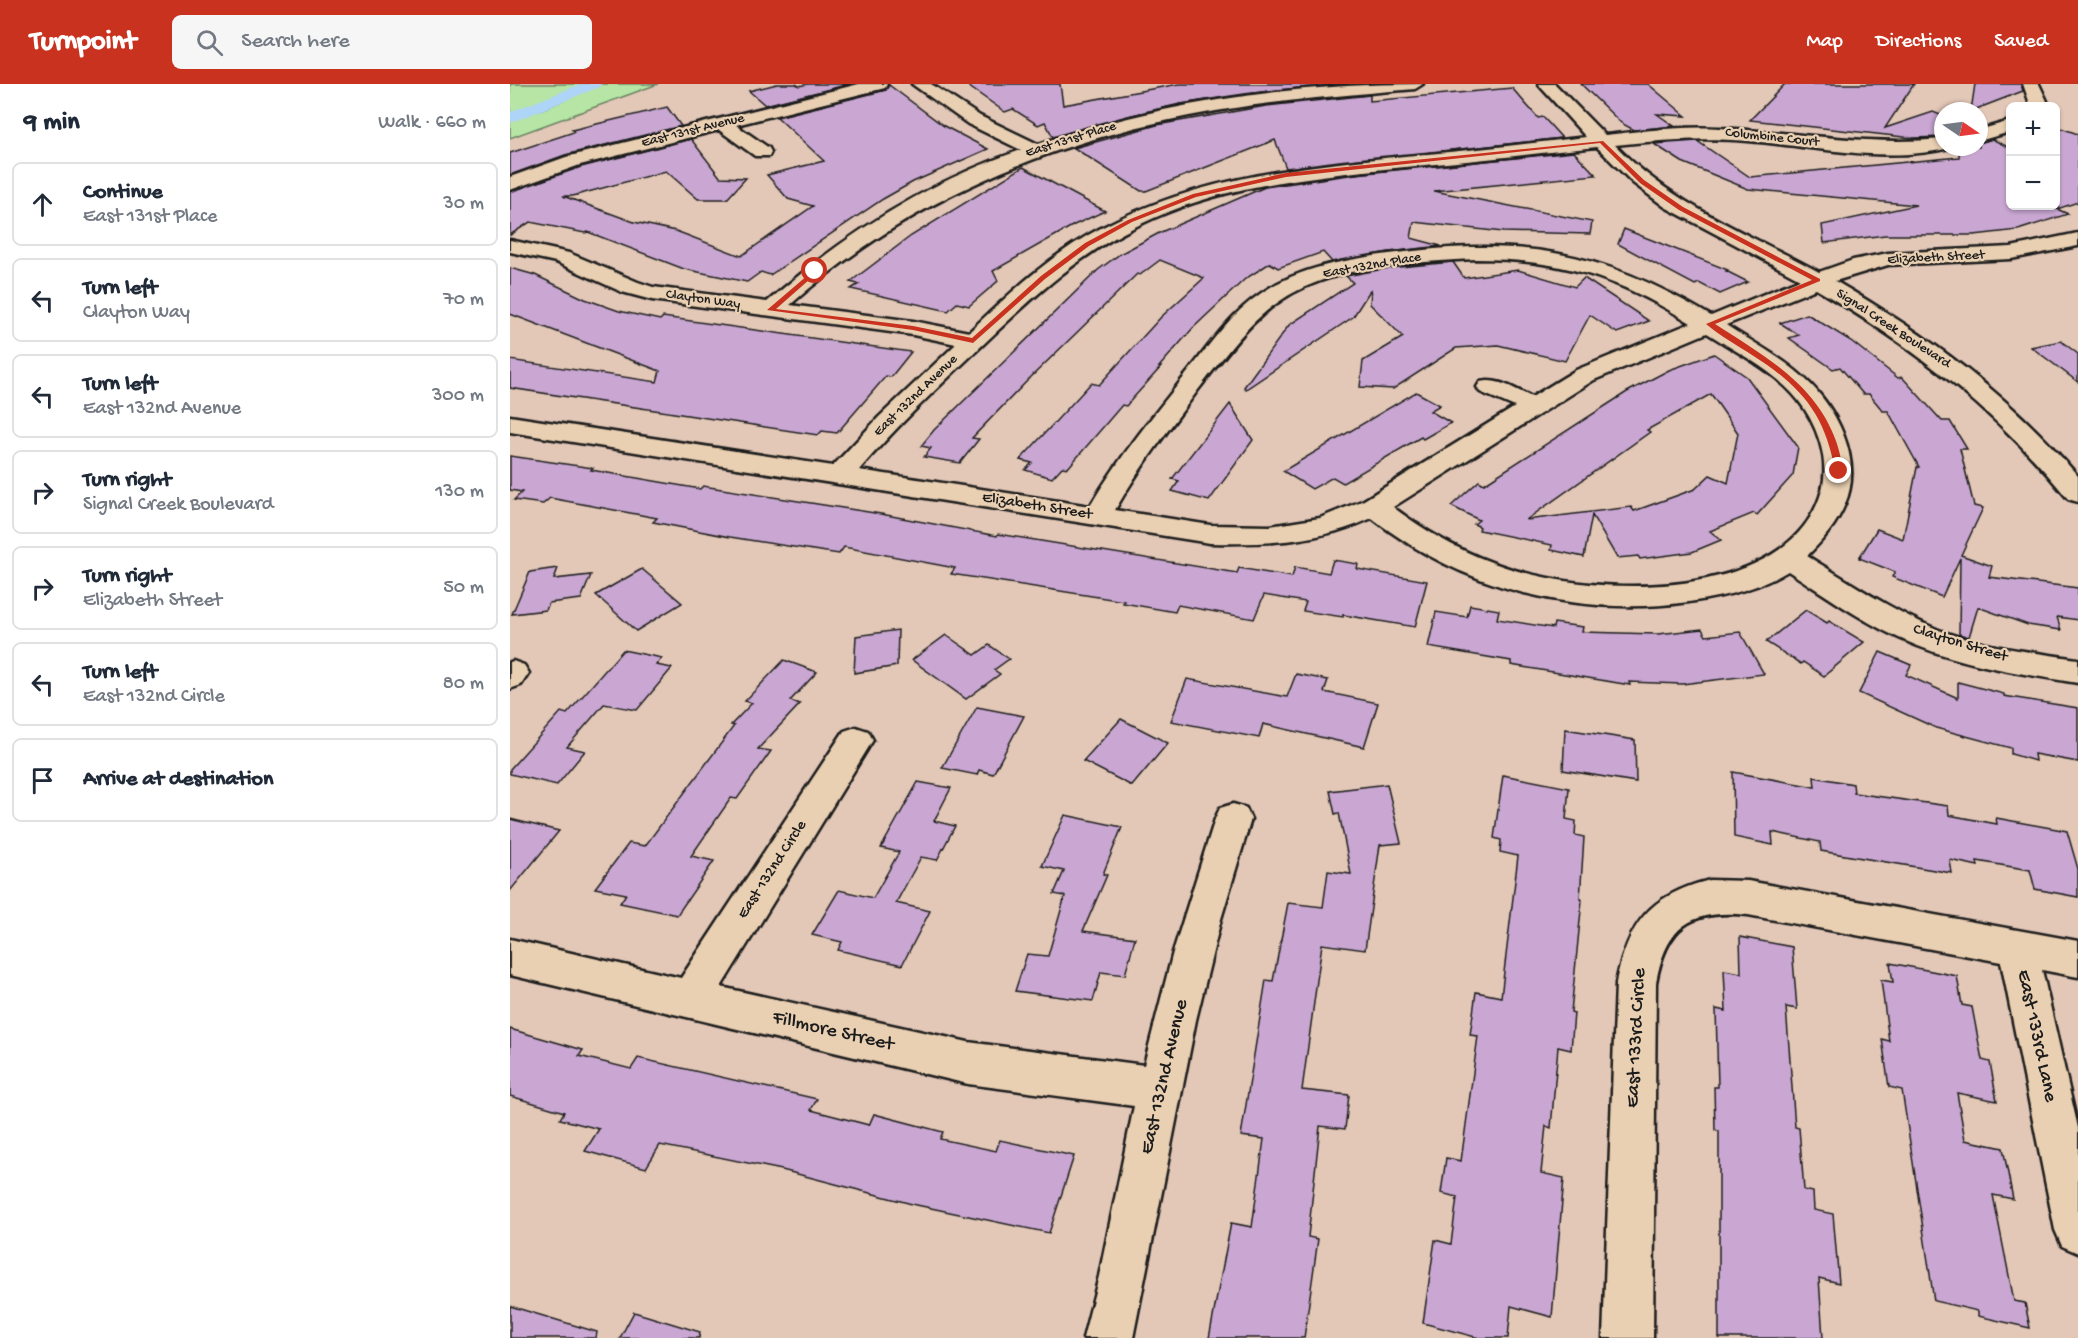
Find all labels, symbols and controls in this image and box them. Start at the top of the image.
search box [172,15,592,69]
text: Turnpoint [30,26,136,59]
icon: search [193,26,226,59]
text: Search here [241,29,350,55]
text: Map [1806,30,1843,55]
text: Directions [1876,30,1961,55]
text: Saved [1994,30,2048,55]
north arrow [1934,102,1988,156]
map controls [2006,102,2060,210]
button: + [2006,102,2060,156]
text: 9 min [24,108,80,139]
street label: East 131st Avenue [640,110,747,152]
text: Walk · 660 m [378,112,486,135]
street label: East 131st Place [1024,118,1119,162]
street label: Columbine Court [1724,125,1821,152]
button: − [2006,156,2060,210]
text: Continue [83,180,163,206]
icon: ahead [26,188,59,221]
text: 30 m [443,193,484,216]
text: East 131st Place [83,206,217,229]
street label: Elizabeth Street [1887,247,1986,269]
street label: East 132nd Place [1322,249,1423,283]
route start [801,257,827,283]
text: Turn left [83,276,157,302]
icon: left [26,284,59,317]
street label: Clayton Way [665,286,741,314]
street label: Signal Creek Boulevard [1832,286,1955,373]
text: 70 m [443,289,484,312]
text: Clayton Way [83,302,190,325]
street label: East 132nd Avenue [870,351,962,441]
text: Turn left [83,372,157,398]
icon: left [26,380,59,413]
text: 300 m [432,385,484,408]
text: East 132nd Avenue [83,398,241,421]
route end [1825,457,1851,483]
text: Turn right [83,468,171,494]
icon: right [26,476,59,509]
text: 130 m [435,481,484,504]
street label: Elizabeth Street [981,489,1095,525]
text: Signal Creek Boulevard [83,494,273,517]
text: Turn right [83,564,171,590]
icon: right [26,572,59,605]
text: 50 m [443,577,484,600]
text: Elizabeth Street [83,590,222,613]
street label: Clayton Street [1910,621,2011,668]
text: Turn left [83,660,157,686]
icon: left [26,668,59,701]
text: 80 m [443,673,484,696]
text: East 132nd Circle [83,686,225,709]
icon: arrive [26,764,59,797]
text: Arrive at destination [83,767,273,793]
street label: East 132nd Circle [734,817,812,923]
street label: East 133rd Circle [1622,967,1652,1108]
street label: East 133rd Lane [2011,968,2061,1105]
street label: East 132nd Avenue [1136,997,1194,1157]
street label: Fillmore Street [769,1007,898,1058]

